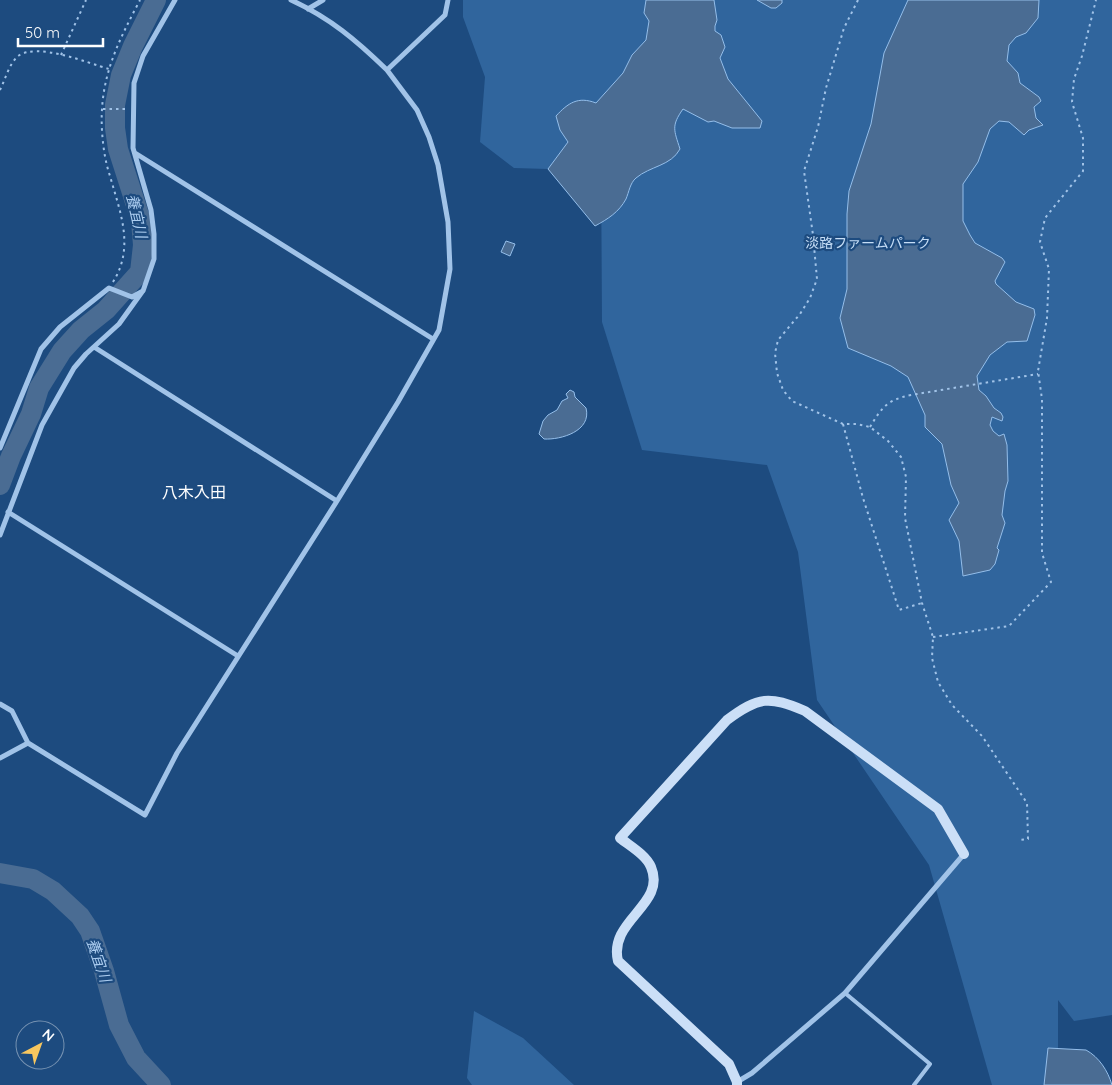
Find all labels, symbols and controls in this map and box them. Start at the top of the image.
scale bar [18,15,102,47]
text: 50 m [25,23,60,42]
water label: 養宜川 [123,192,152,242]
park label: 淡路ファームパーク [805,234,931,252]
district label: 八木入田 [162,482,226,502]
water label: 養宜川 [83,936,116,986]
north arrow [15,1020,65,1070]
text: N [39,1025,58,1045]

